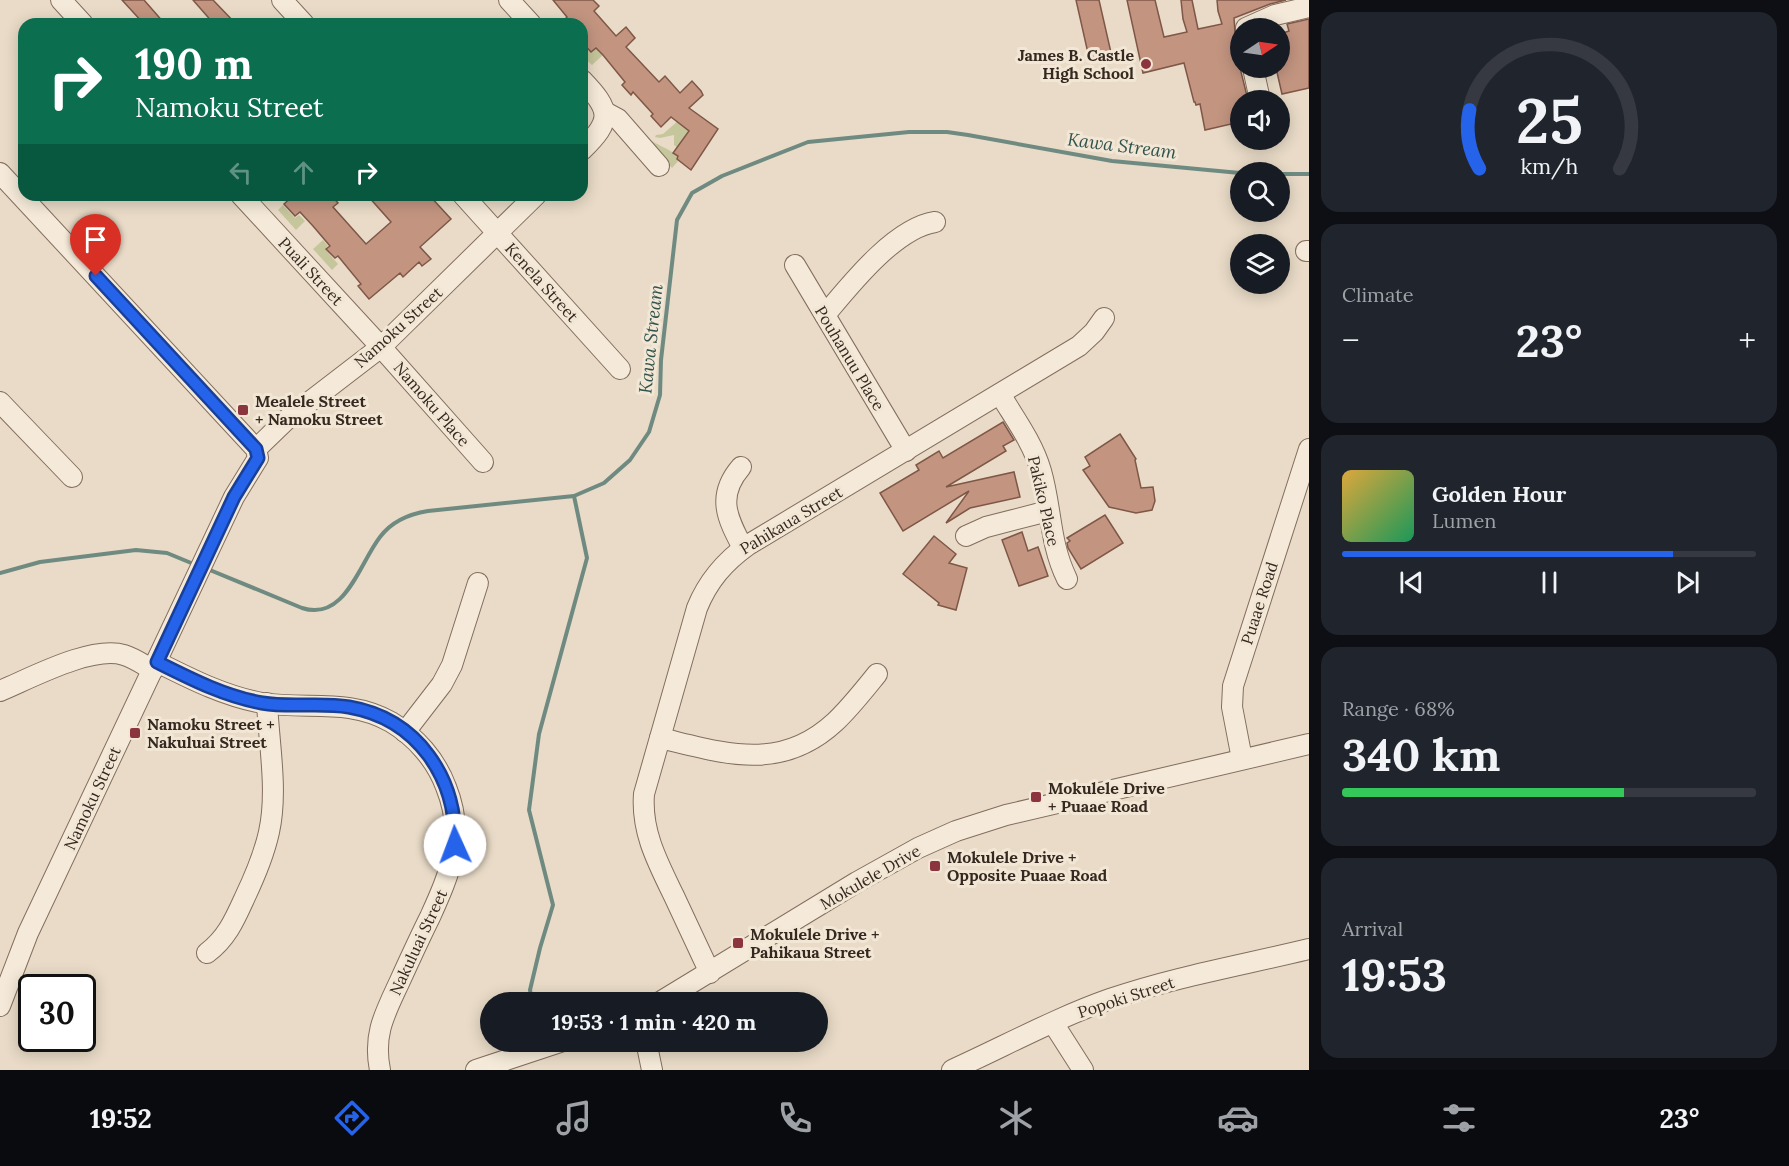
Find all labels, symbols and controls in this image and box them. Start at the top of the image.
north arrow [1230,18,1290,78]
map controls [1230,18,1290,294]
text: 190 m [135,37,253,91]
icon: right [36,42,114,120]
place label: James B. Castle High School [1018,45,1134,83]
marker: James B. Castle High School [1139,57,1153,71]
text: 25 [1516,80,1582,160]
text: Namoku Street [135,90,324,124]
button: sound [1230,90,1290,150]
water label: Kawa Stream [1066,127,1178,164]
text: km/h [1520,152,1578,180]
icon: left [224,156,257,189]
icon: ahead [287,156,320,189]
icon: right [350,156,383,189]
button: search [1230,162,1290,222]
pin [70,214,121,276]
icon: arrive [79,223,112,256]
street label: Puali Street [274,233,348,310]
button: layers [1230,234,1290,294]
street label: Kenela Street [501,238,583,326]
street label: Namoku Street [350,282,447,372]
text: Climate [1342,282,1414,307]
water label: Kawa Stream [633,283,668,395]
street label: Pouhanuu Place [811,302,889,414]
text: 23° [1516,312,1582,369]
text: − [1342,319,1360,361]
text: + [1738,319,1756,361]
street label: Namoku Place [390,358,474,451]
place label: Mealele Street + Namoku Street [255,391,383,429]
marker: Mealele Street + Namoku Street [236,403,250,417]
street label: Pakiko Place [1024,454,1064,549]
text: Golden Hour [1432,480,1566,508]
street label: Pahikaua Street [736,481,847,558]
text: Lumen [1432,508,1496,533]
street label: Puaae Road [1236,559,1282,647]
icon: previous [1395,566,1428,599]
icon: pause [1533,566,1566,599]
icon: next [1671,566,1704,599]
text: Range · 68% [1342,696,1455,721]
place label: Namoku Street + Nakuluai Street [147,714,275,752]
marker: Namoku Street + Nakuluai Street [128,726,142,740]
text: 340 km [1342,726,1500,783]
street label: Namoku Street [59,742,125,853]
place label: Mokulele Drive + Puaae Road [1048,778,1165,816]
marker: Mokulele Drive + Puaae Road [1029,790,1043,804]
position arrow [423,813,487,877]
street label: Mokulele Drive [816,840,924,914]
place label: Mokulele Drive + Opposite Puaae Road [947,847,1108,885]
marker: Mokulele Drive + Opposite Puaae Road [928,859,942,873]
street label: Nakuluai Street [385,885,452,998]
text: Arrival [1342,916,1403,941]
place label: Mokulele Drive + Pahikaua Street [750,924,880,962]
marker: Mokulele Drive + Pahikaua Street [731,936,745,950]
text: 19:53 [1342,946,1447,1003]
street label: Popoki Street [1075,972,1178,1022]
speed limit sign: 30 [18,974,96,1052]
text: 19:53 · 1 min · 420 m [552,1008,756,1036]
icon: directions [331,1097,373,1139]
icon: music [553,1097,595,1139]
icon: phone [774,1097,816,1139]
icon: climate [995,1097,1037,1139]
icon: car [1217,1097,1259,1139]
icon: filters [1438,1097,1480,1139]
text: 19:52 [90,1101,152,1135]
text: 23° [1659,1101,1699,1135]

